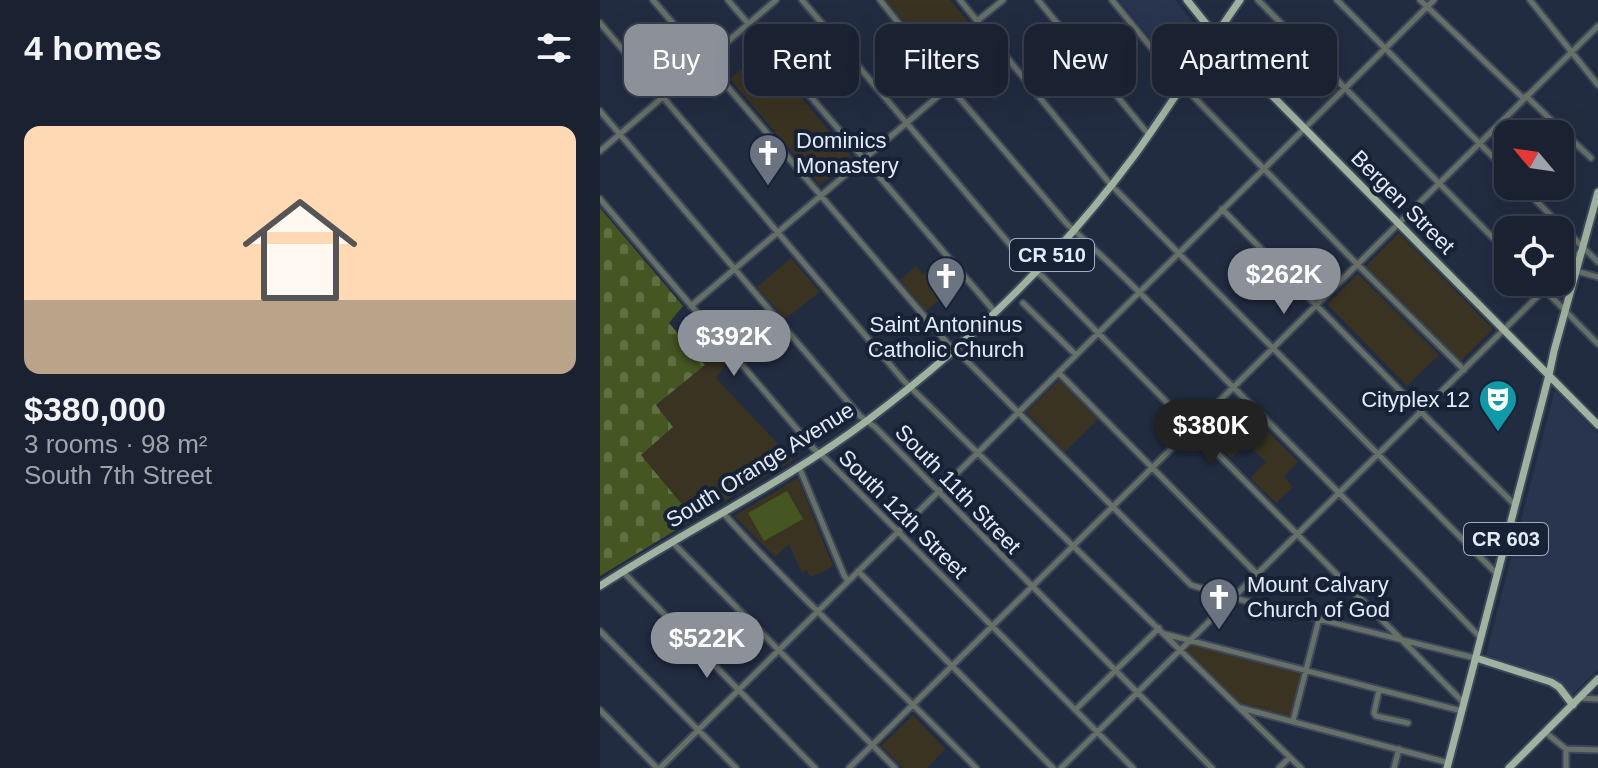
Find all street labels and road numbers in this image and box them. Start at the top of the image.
street label: Bergen Street [1346,145,1460,259]
road number: CR 510 [1010,239,1094,271]
street label: South Orange Avenue [662,397,858,533]
street label: South 11th Street [890,419,1026,559]
street label: South 12th Street [834,445,972,583]
road number: CR 603 [1464,523,1548,555]

